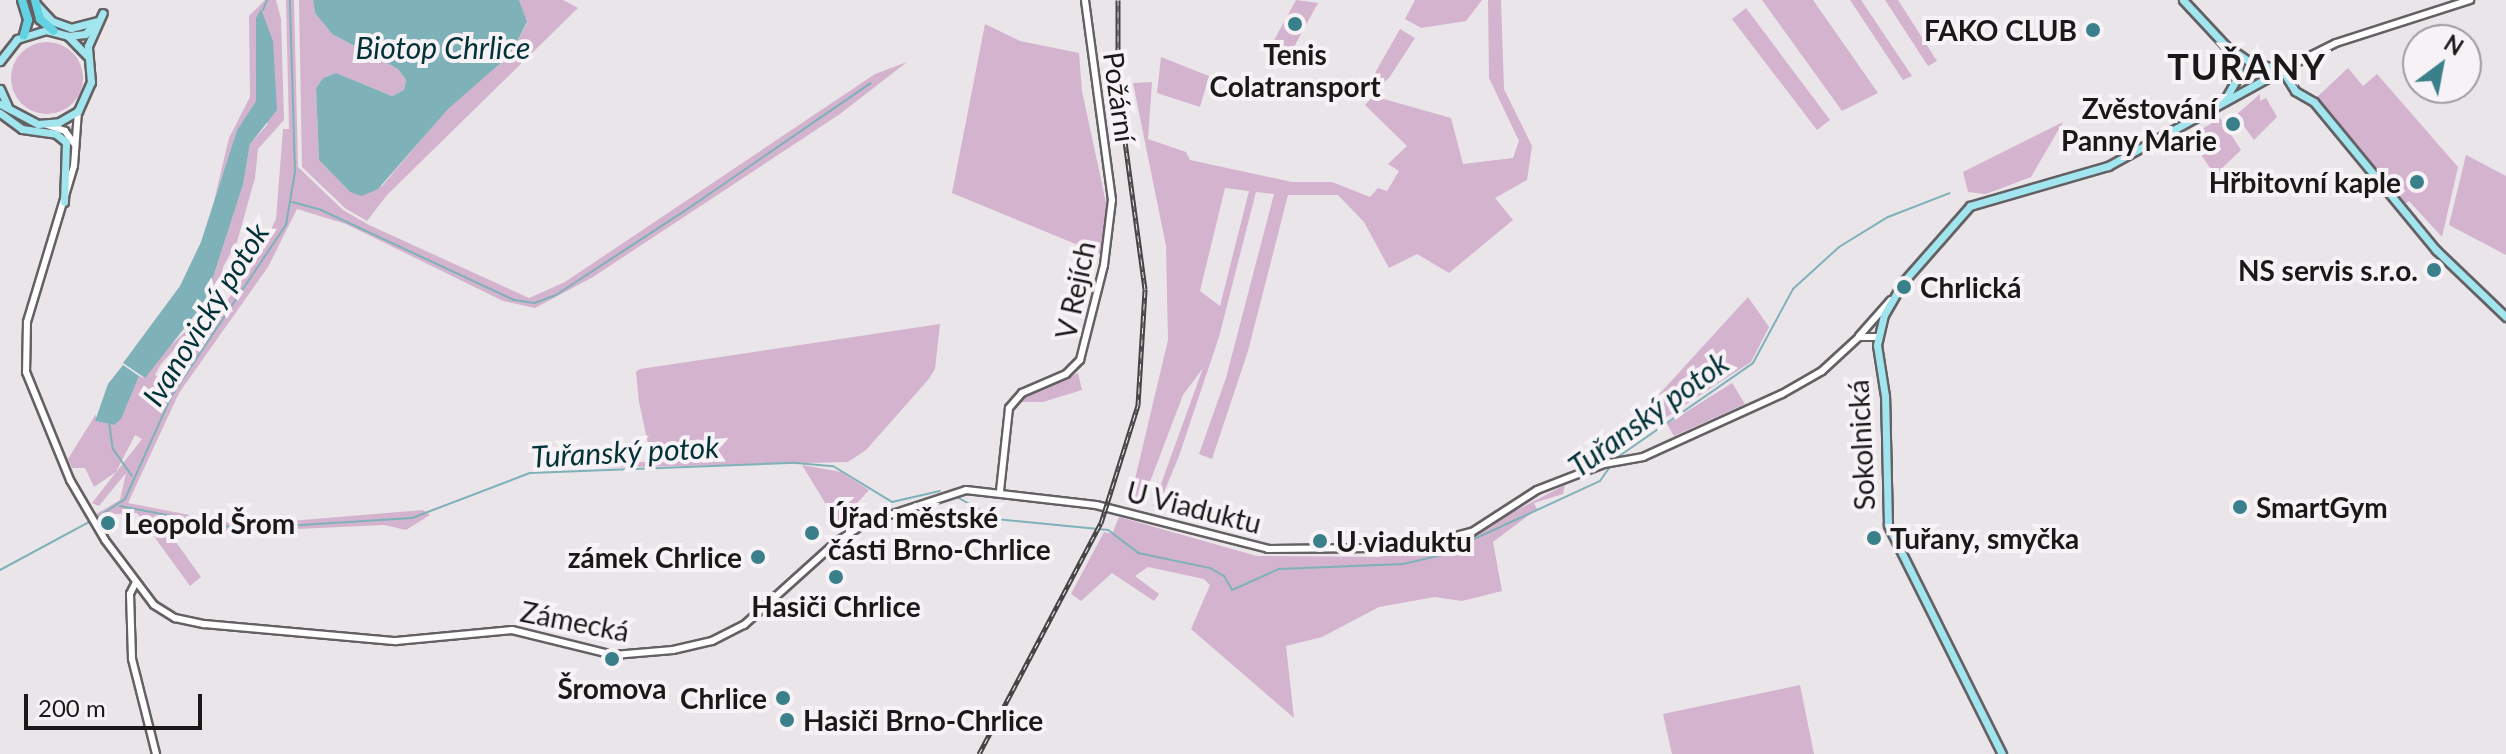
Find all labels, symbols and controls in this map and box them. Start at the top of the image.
place label: FAKO CLUB [1924,13,2077,47]
marker: Tenis Colatransport [1286,15,1304,33]
marker: FAKO CLUB [2084,21,2102,39]
north arrow [2402,24,2482,104]
water label: Biotop Chrlice [356,29,530,65]
text: N [2440,29,2468,61]
place label: Tenis Colatransport [1209,37,1381,103]
district label: TUŘANY [2167,45,2327,89]
street label: Požární [1097,50,1143,144]
place label: Zvěstování Panny Marie [2060,91,2217,157]
marker: Zvěstování Panny Marie [2224,115,2242,133]
place label: Hřbitovní kaple [2209,165,2401,199]
marker: Hřbitovní kaple [2408,173,2426,191]
water label: Ivanovický potok [134,216,276,412]
street label: V Rejích [1048,238,1102,342]
place label: NS servis s.r.o. [2238,253,2418,287]
marker: NS servis s.r.o. [2425,261,2443,279]
place label: Chrlická [1920,270,2021,304]
marker: Chrlická [1895,278,1913,296]
water label: Tuřanský potok [1561,344,1735,484]
street label: Sokolnická [1841,379,1881,511]
water label: Tuřanský potok [530,428,720,474]
street label: U Viaduktu [1123,474,1265,540]
place label: SmartGym [2256,490,2388,524]
marker: SmartGym [2231,498,2249,516]
place label: Úřad městské části Brno-Chrlice [828,500,1051,566]
place label: Leopold Šrom [124,506,295,540]
marker: Leopold Šrom [99,514,117,532]
place label: Tuřany, smyčka [1890,521,2079,555]
marker: Úřad městské části Brno-Chrlice [803,524,821,542]
place label: U viaduktu [1336,524,1473,558]
marker: Tuřany, smyčka [1865,529,1883,547]
marker: U viaduktu [1311,532,1329,550]
place label: zámek Chrlice [568,540,742,574]
marker: zámek Chrlice [749,548,767,566]
marker: Hasiči Chrlice [827,568,845,586]
place label: Hasiči Chrlice [751,589,921,623]
street label: Zámecká [518,594,632,648]
marker: Šromova [603,650,621,668]
place label: Šromova [558,671,666,705]
scale bar [28,678,206,728]
place label: Chrlice [680,681,767,715]
marker: Chrlice [774,689,792,707]
text: 200 m [38,693,106,722]
place label: Hasiči Brno-Chrlice [803,703,1043,737]
marker: Hasiči Brno-Chrlice [778,711,796,729]

